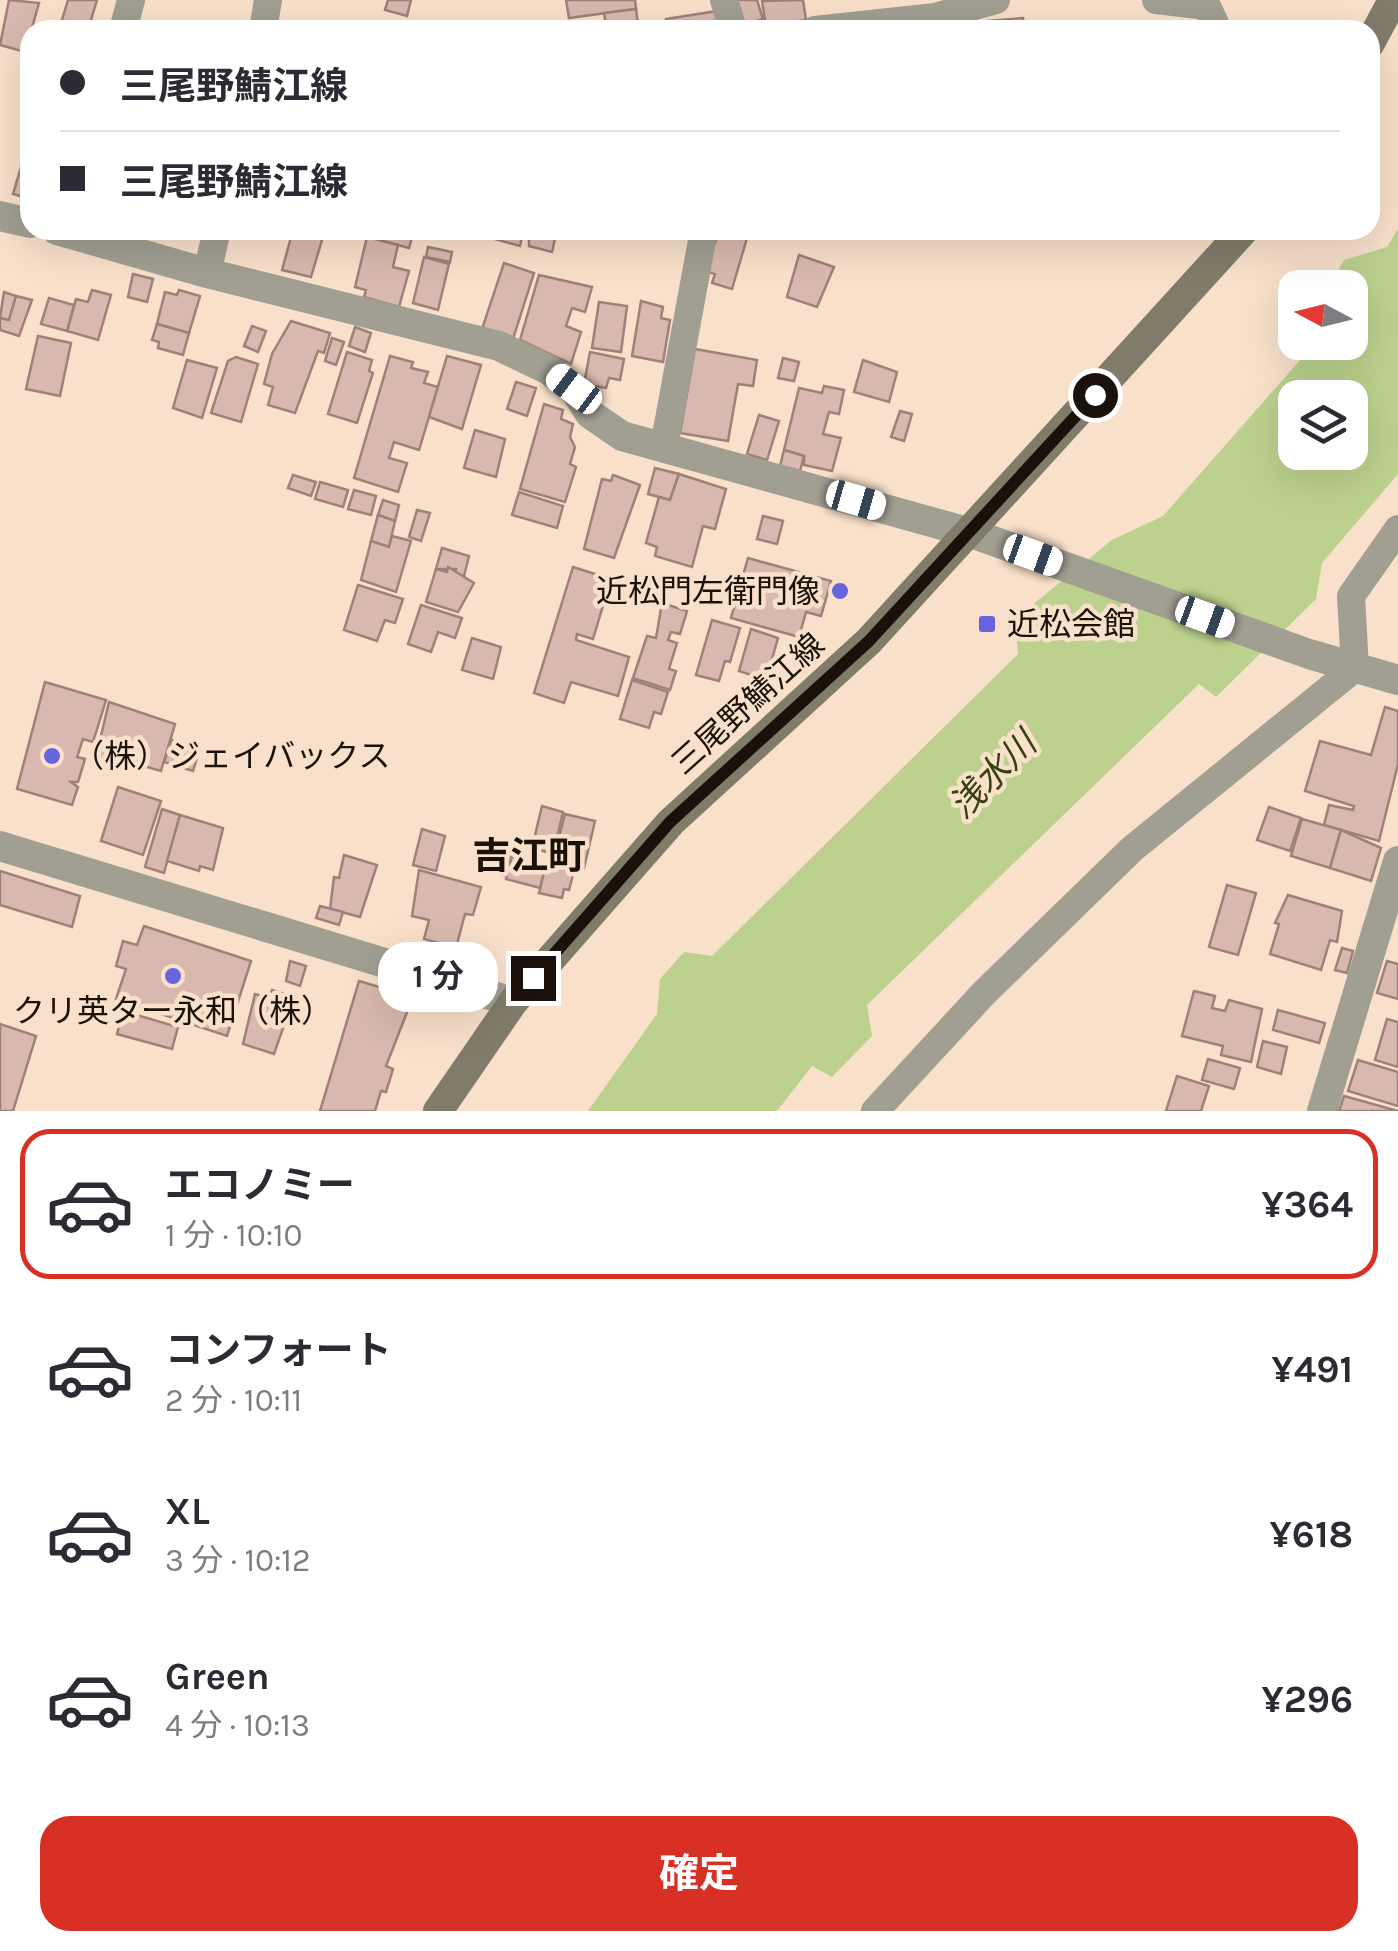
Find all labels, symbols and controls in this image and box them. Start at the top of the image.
text: 三尾野鯖江線 [120,64,348,109]
text: 三尾野鯖江線 [120,160,348,205]
north arrow [1278,270,1368,360]
map controls [1278,270,1368,470]
car [541,359,607,419]
route start [1073,373,1118,418]
button: layers [1278,380,1368,470]
car [823,477,889,523]
car [1000,531,1066,579]
place label: 近松門左衛門像 [596,573,820,610]
marker: 近松門左衛門像 [829,580,851,602]
car [1172,593,1238,641]
place label: 近松会館 [1007,606,1135,643]
marker: 近松会館 [976,613,998,635]
street label: 三尾野鯖江線 [664,626,832,782]
water label: 浅水川 [941,721,1047,827]
place label: （株）ジェイバックス [72,738,390,775]
marker: （株）ジェイバックス [41,745,63,767]
district label: 吉江町 [472,834,586,879]
callout: 1 分 [378,943,498,1013]
route end [511,956,556,1001]
text: 1 分 [412,958,464,995]
marker: クリ英ター永和（株） [162,965,184,987]
place label: クリ英ター永和（株） [13,993,333,1030]
icon: car [45,1159,135,1249]
text: エコノミー [165,1163,355,1208]
text: ¥364 [1261,1182,1353,1227]
text: 1 分 · 10:10 [165,1217,303,1254]
icon: car [45,1324,135,1414]
text: コンフォート [165,1328,392,1373]
text: ¥491 [1271,1347,1353,1392]
text: 2 分 · 10:11 [165,1382,302,1419]
icon: car [45,1489,135,1579]
text: XL [165,1489,210,1534]
text: ¥618 [1270,1512,1353,1557]
text: 3 分 · 10:12 [165,1542,310,1579]
icon: car [45,1654,135,1744]
text: Green [165,1654,270,1699]
text: ¥296 [1261,1677,1353,1722]
text: 4 分 · 10:13 [165,1707,310,1744]
button: 確定 [40,1816,1358,1931]

